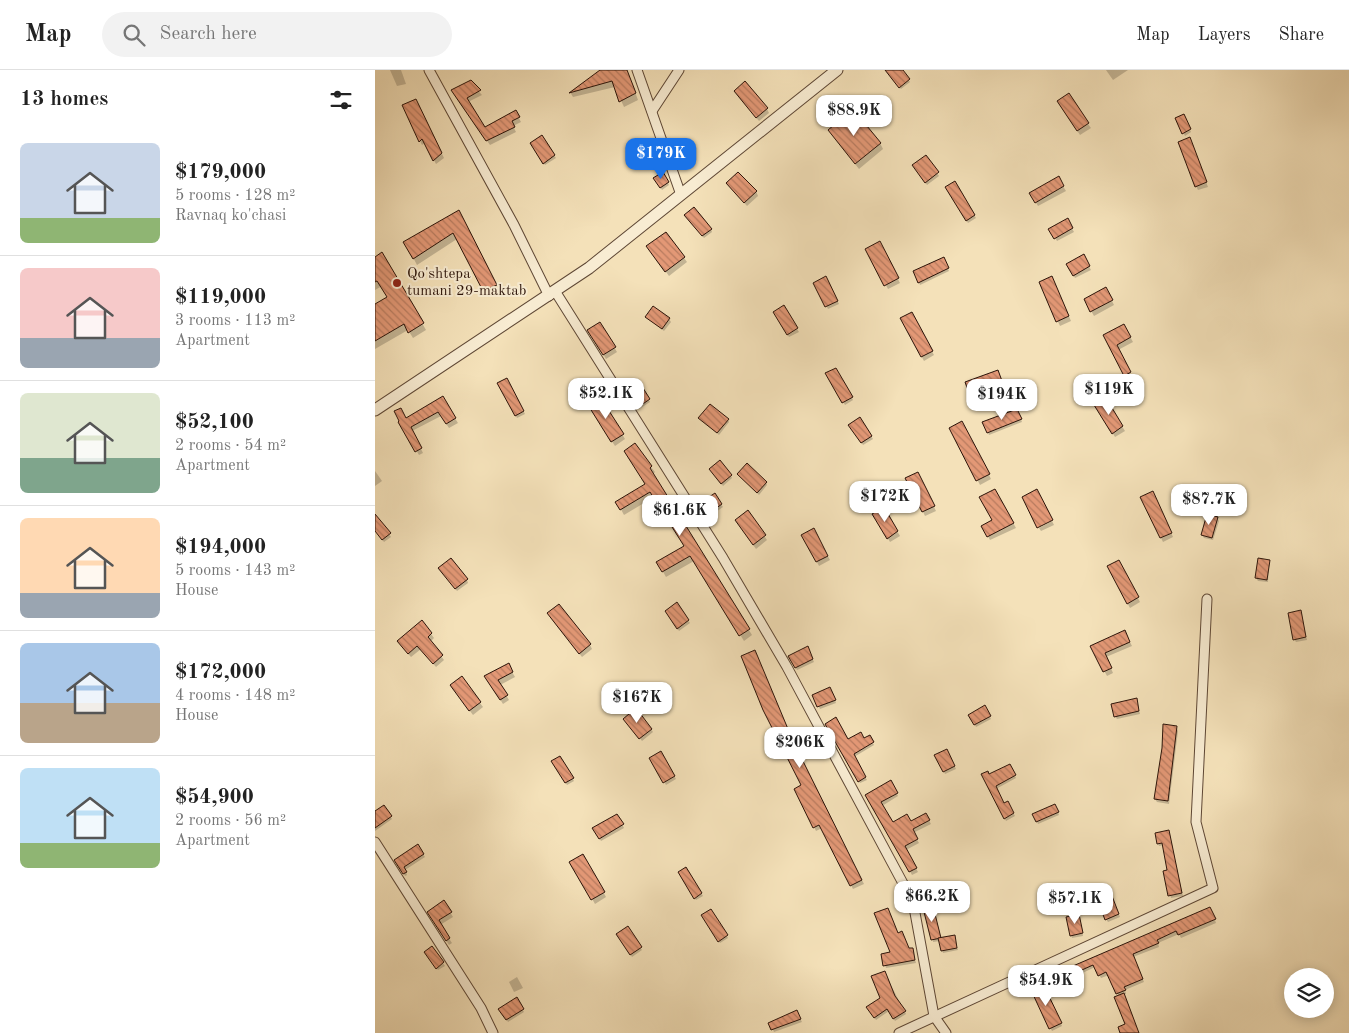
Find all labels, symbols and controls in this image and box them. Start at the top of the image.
search box [102,12,452,57]
icon: search [120,21,148,49]
text: Map [25,23,72,47]
text: Search here [160,25,257,44]
text: Map [1136,26,1170,44]
text: Layers [1198,26,1250,44]
text: Share [1278,26,1324,44]
icon: filters [327,86,355,114]
text: 13 homes [20,89,108,110]
pin: $88.9K [813,94,895,137]
text: $88.9K [827,103,881,119]
pin: $179K [626,138,696,180]
text: $179K [636,146,686,162]
text: $179,000 [175,162,266,183]
icon: home [60,163,120,223]
text: 5 rooms · 128 m² [175,188,295,204]
text: Ravnaq ko'chasi [175,208,286,224]
place label: Qo'shtepa tumani 29-maktab [407,267,526,299]
marker: Qo'shtepa tumani 29-maktab [391,277,403,289]
text: $119,000 [175,287,266,308]
icon: home [60,288,120,348]
text: 3 rooms · 113 m² [175,313,295,329]
text: Apartment [175,333,250,349]
pin: $119K [1074,374,1144,416]
pin: $52.1K [565,378,647,420]
pin: $194K [967,378,1037,421]
text: $119K [1084,382,1134,398]
text: $52.1K [579,386,633,402]
text: $194K [977,387,1027,403]
text: $52,100 [175,412,254,433]
icon: home [60,413,120,473]
text: 2 rooms · 54 m² [175,438,286,454]
text: Apartment [175,458,250,474]
pin: $172K [850,480,920,523]
pin: $87.7K [1168,484,1250,526]
text: $172K [860,489,910,505]
text: $87.7K [1182,492,1236,508]
pin: $61.6K [639,494,721,537]
text: $61.6K [653,503,707,519]
text: $194,000 [175,537,266,558]
icon: home [60,538,120,598]
text: 5 rooms · 143 m² [175,563,295,579]
text: House [175,583,218,599]
text: $172,000 [175,662,266,683]
icon: home [60,663,120,723]
pin: $167K [602,682,672,724]
text: 4 rooms · 148 m² [175,688,295,704]
text: $167K [612,690,662,706]
text: House [175,708,218,724]
pin: $206K [765,726,835,769]
text: $206K [775,735,825,751]
text: $54,900 [175,787,254,808]
icon: home [60,788,120,848]
text: 2 rooms · 56 m² [175,813,286,829]
text: Apartment [175,833,250,849]
pin: $66.2K [891,880,973,923]
pin: $57.1K [1034,882,1116,925]
text: $66.2K [905,889,959,905]
text: $57.1K [1048,891,1102,907]
pin: $54.9K [1005,964,1087,1007]
map controls [1284,968,1334,1018]
button: layers [1284,968,1334,1018]
text: $54.9K [1019,973,1073,989]

